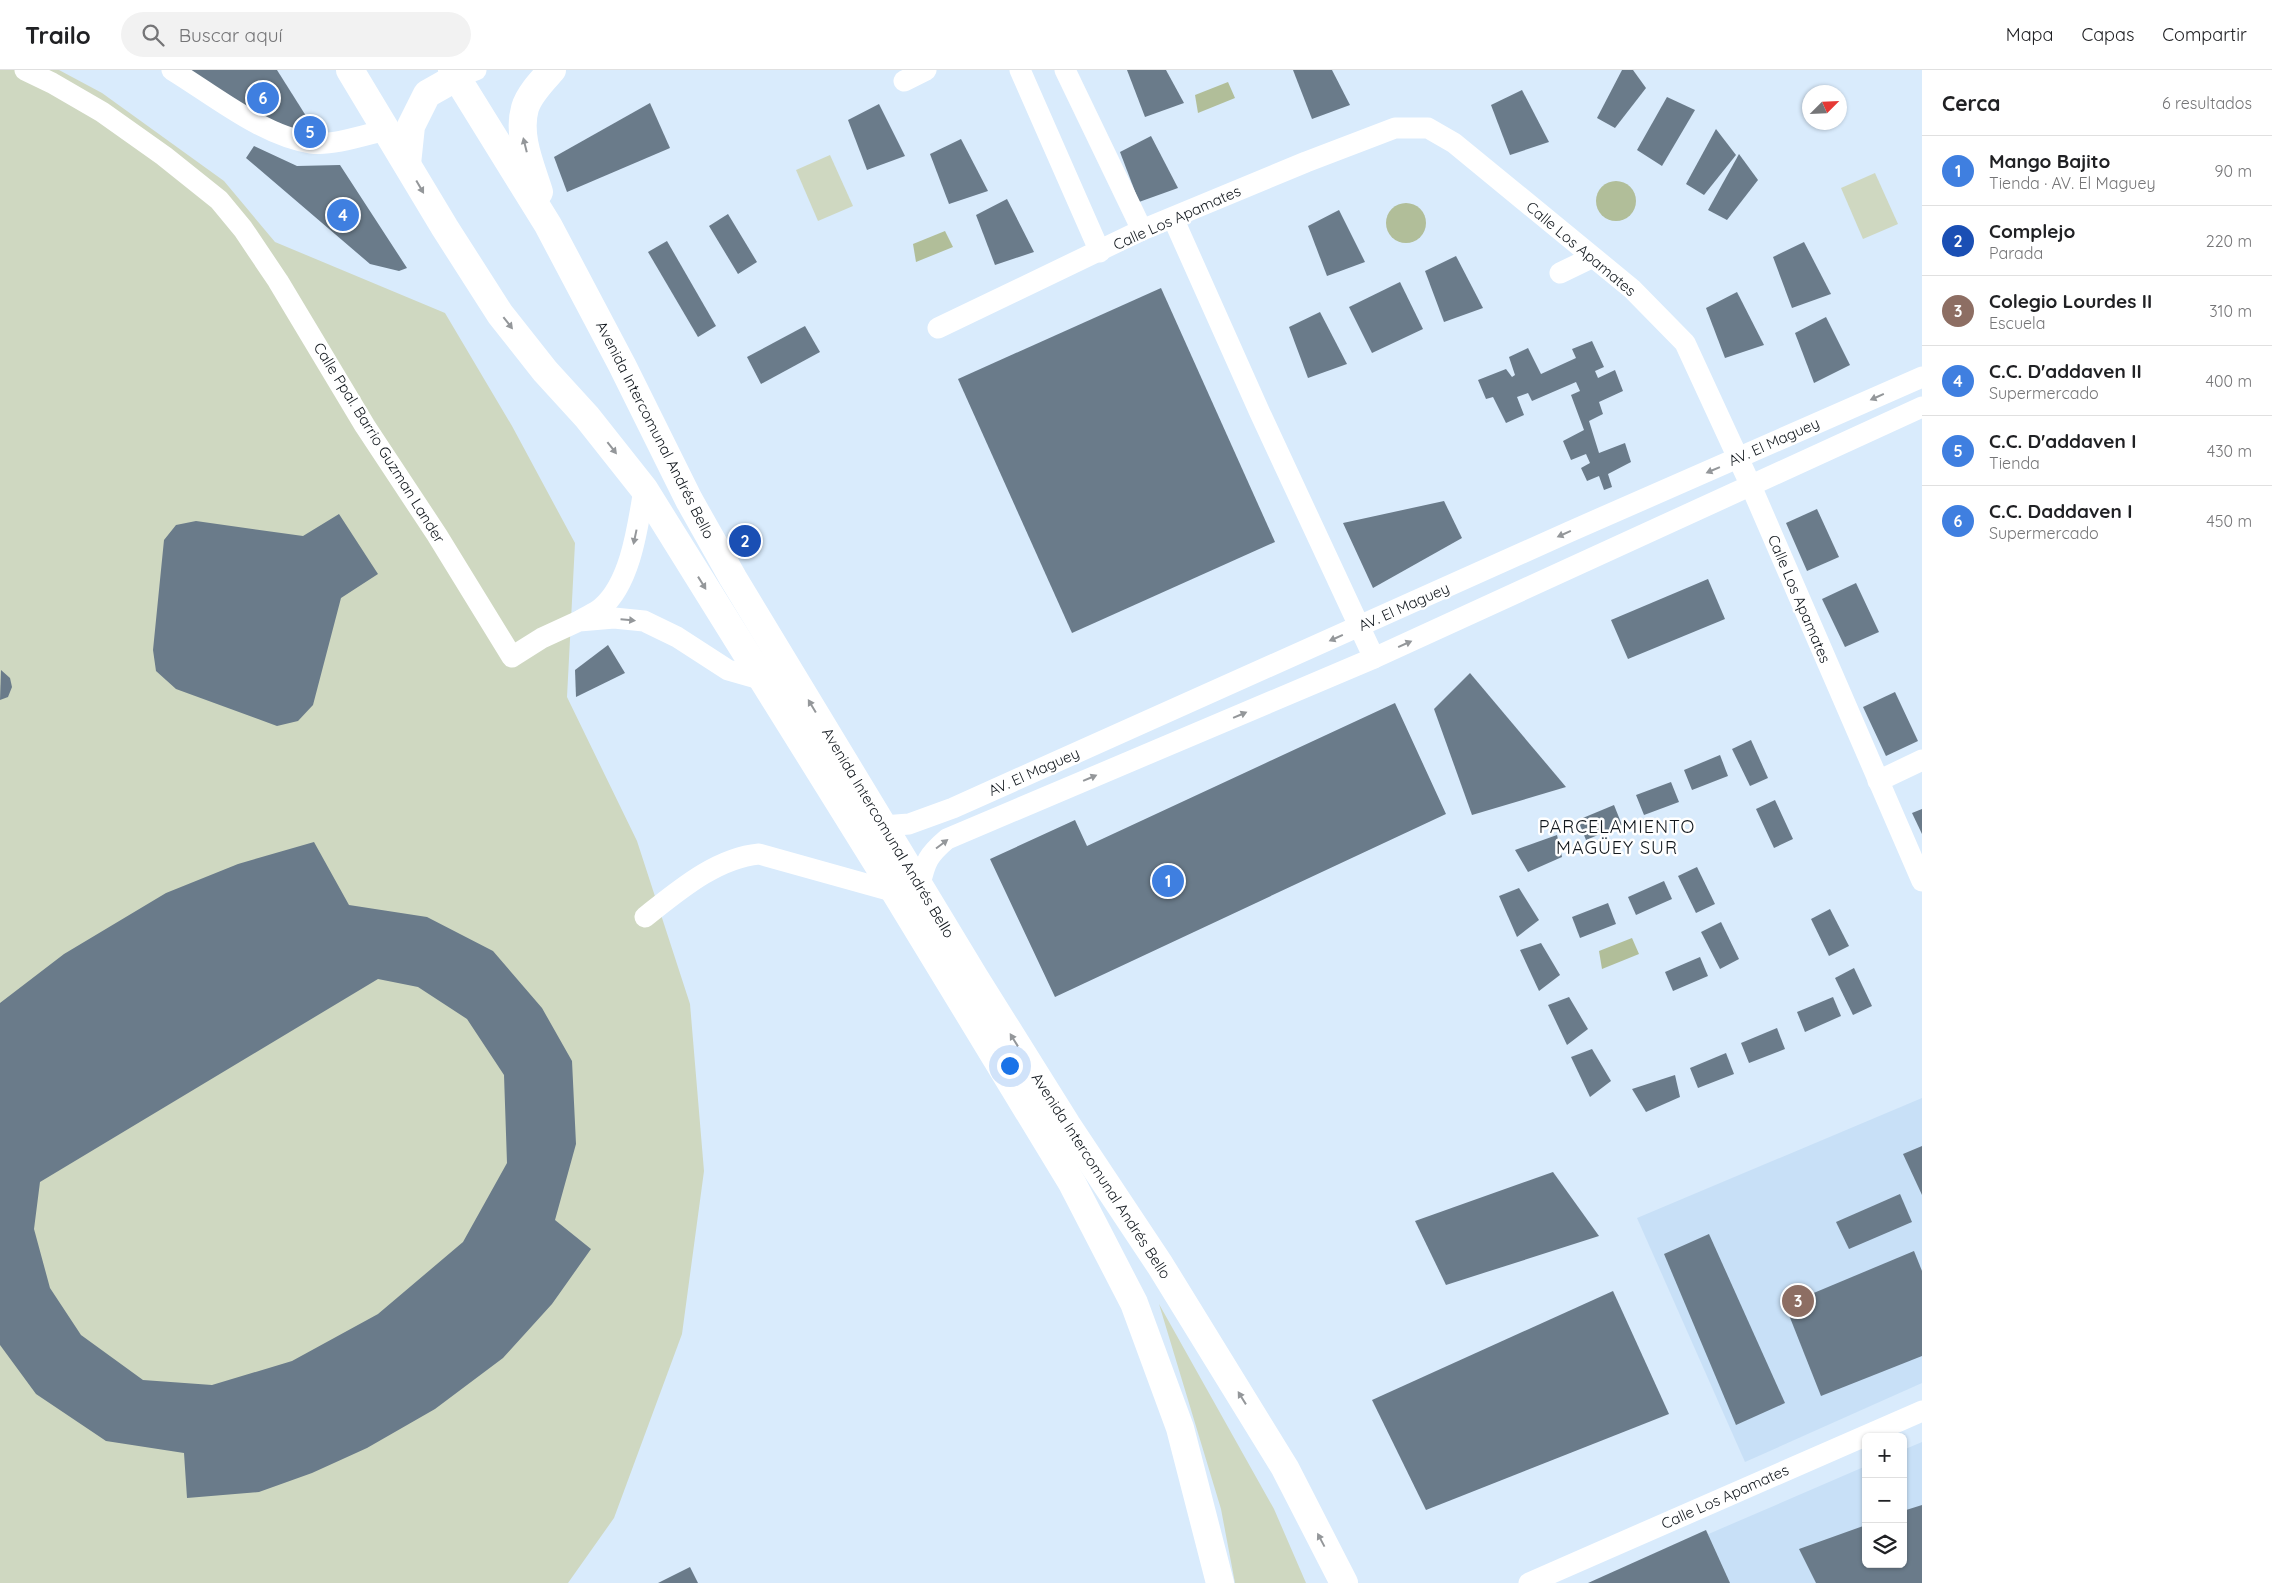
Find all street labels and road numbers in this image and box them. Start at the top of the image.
street label: Calle Los Apamates [1110,181,1243,254]
street label: Calle Los Apamates [1523,197,1640,300]
street label: Avenida Intercomunal Andrés Bello [592,318,719,542]
street label: Calle Ppal. Barrio Guzman Lander [310,339,449,547]
street label: AV. El Maguey [1725,413,1822,470]
street label: Calle Los Apamates [1764,532,1835,666]
street label: AV. El Maguey [1355,578,1452,635]
street label: Avenida Intercomunal Andrés Bello [818,724,959,941]
street label: AV. El Maguey [985,743,1082,800]
street label: Avenida Intercomunal Andrés Bello [1028,1069,1175,1282]
street label: Calle Los Apamates [1658,1460,1791,1533]

